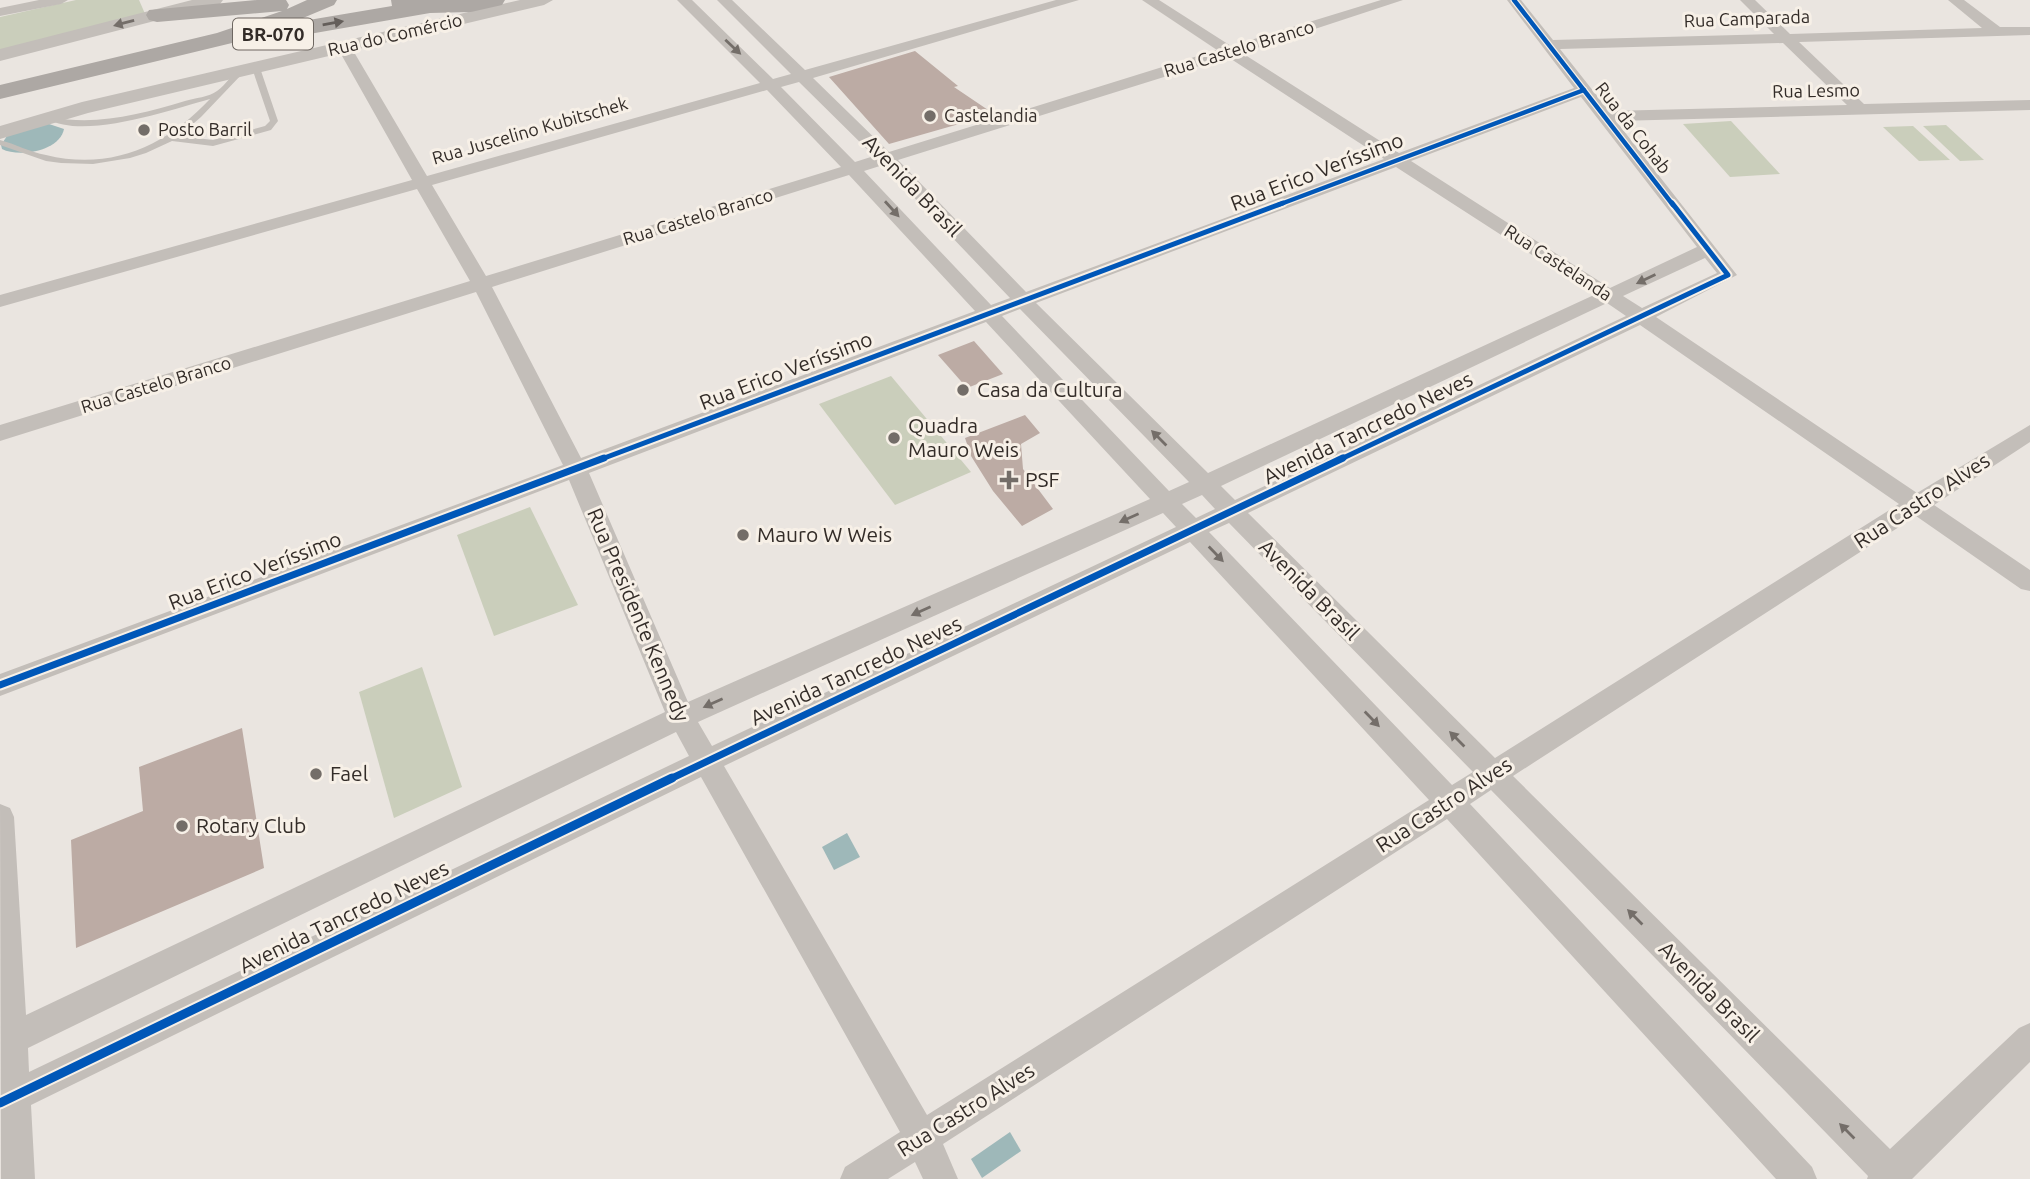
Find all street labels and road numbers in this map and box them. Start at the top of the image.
street label: Rua Camparada [1683,6,1810,30]
street label: Rua do Comércio [326,9,464,59]
street label: Rua Castelo Branco [1161,16,1316,80]
road number: BR-070 [233,18,313,50]
street label: Rua da Cohab [1592,78,1676,177]
street label: Rua Lesmo [1772,79,1860,101]
street label: Rua Juscelino Kubitschek [430,92,630,168]
street label: Rua Erico Veríssimo [1227,127,1407,215]
street label: Avenida Brasil [858,130,967,241]
street label: Rua Castelo Branco [620,184,775,248]
street label: Rua Castelanda [1501,220,1616,304]
street label: Rua Erico Veríssimo [696,326,876,414]
street label: Rua Castelo Branco [78,352,233,416]
street label: Avenida Tancredo Neves [1259,366,1476,488]
street label: Rua Castro Alves [1849,447,1994,553]
street label: Rua Presidente Kennedy [583,504,695,725]
street label: Rua Erico Veríssimo [165,526,345,614]
street label: Avenida Brasil [1255,534,1365,644]
street label: Avenida Tancredo Neves [746,611,965,730]
street label: Rua Castro Alves [1371,751,1516,857]
street label: Avenida Tancredo Neves [235,855,452,977]
street label: Avenida Brasil [1655,936,1765,1046]
street label: Rua Castro Alves [893,1057,1038,1161]

